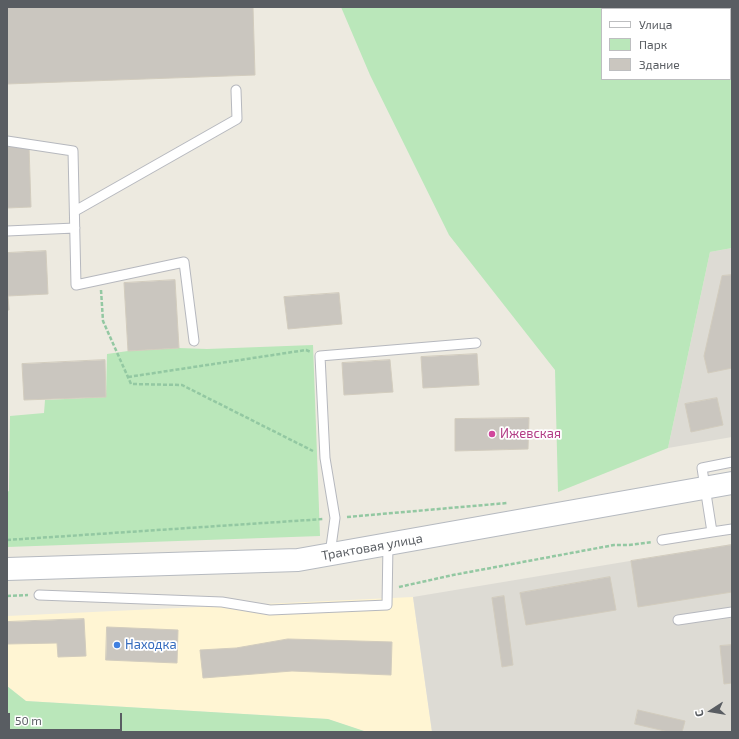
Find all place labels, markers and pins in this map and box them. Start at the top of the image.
place label: Ижевская [500,426,561,442]
marker: Ижевская [487,429,497,439]
place label: Находка [125,637,177,653]
marker: Находка [112,640,122,650]

